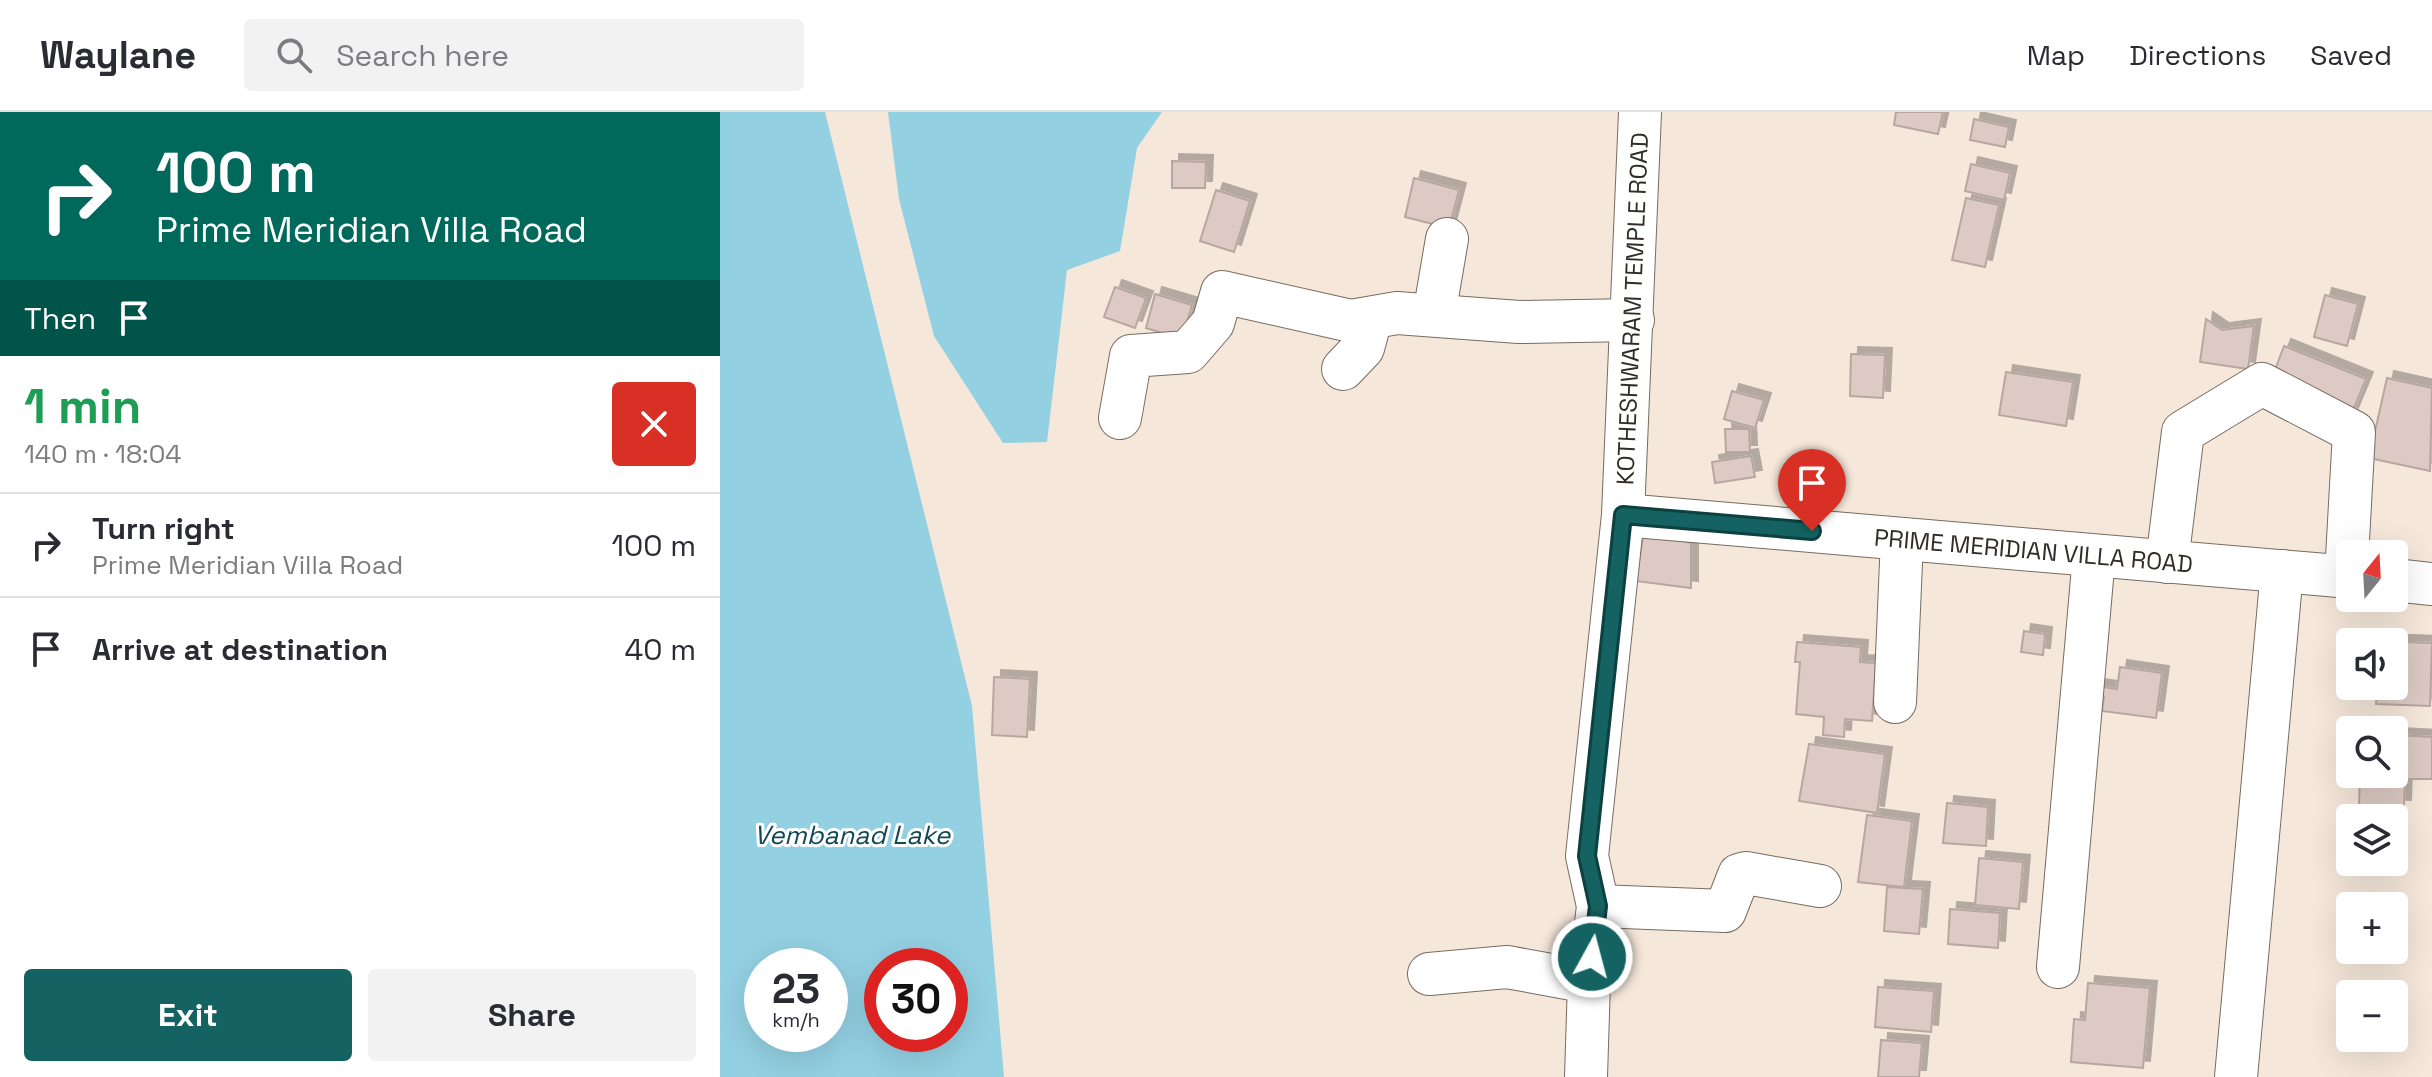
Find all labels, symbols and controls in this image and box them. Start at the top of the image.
search box [244,19,804,91]
text: Waylane [40,31,196,79]
icon: search [272,33,316,77]
text: Search here [336,36,509,75]
text: Map [2027,37,2085,73]
text: Directions [2129,37,2266,73]
text: Saved [2310,37,2392,73]
street label: KOTHESHWARAM TEMPLE ROAD [1609,132,1655,486]
text: 100 m [156,137,316,208]
icon: right [24,144,128,248]
text: Prime Meridian Villa Road [156,207,587,253]
icon: arrive [112,296,156,340]
text: Then [24,299,96,338]
text: 1 min [24,376,141,437]
button: close [612,382,696,466]
text: 140 m · 18:04 [24,437,182,471]
pin [1778,449,1846,531]
icon: arrive [1790,461,1834,505]
text: Turn right [92,509,235,548]
street label: PRIME MERIDIAN VILLA ROAD [1873,521,2194,579]
icon: right [24,523,68,567]
text: 100 m [611,526,696,565]
north arrow [2336,540,2408,612]
map controls [2336,540,2408,1052]
text: Prime Meridian Villa Road [92,548,403,582]
icon: arrive [24,627,68,671]
button: sound [2336,628,2408,700]
text: Arrive at destination [92,630,388,669]
text: 40 m [625,630,696,669]
button: search [2336,716,2408,788]
button: layers [2336,804,2408,876]
water label: Vembanad Lake [754,818,952,852]
button: + [2336,892,2408,964]
position arrow [1550,915,1634,999]
speed limit sign: 30 [864,948,968,1052]
text: 23 [772,964,820,1015]
button: Exit [24,969,352,1061]
button: Share [368,969,696,1061]
button: − [2336,980,2408,1052]
text: km/h [772,1007,820,1033]

